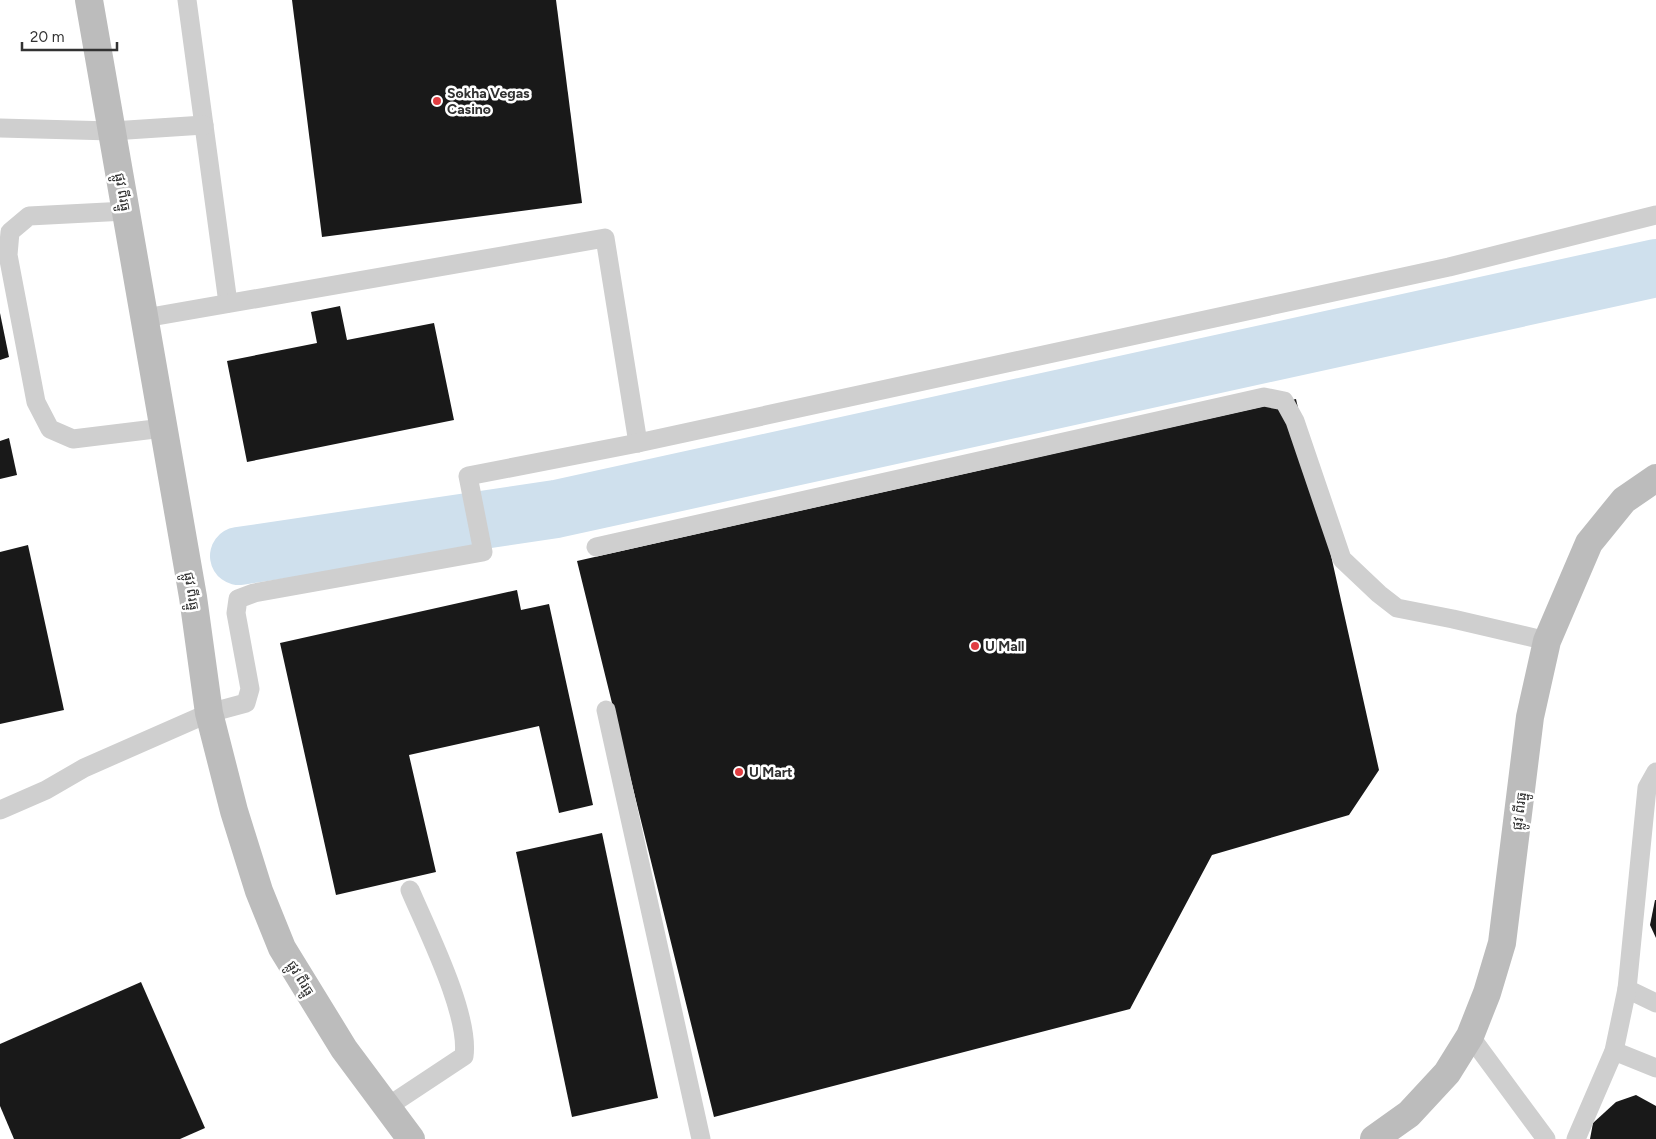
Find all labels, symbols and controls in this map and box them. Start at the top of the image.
scale bar [22,20,118,52]
text: 20 m [30,28,64,46]
place label: Sokha Vegas Casino [447,85,530,118]
marker: Sokha Vegas Casino [431,95,443,107]
street label: ផ្លូវ ពីរធ្នូ [108,172,134,213]
street label: ផ្លូវ ពីរធ្នូ [177,571,203,612]
place label: U Mall [985,638,1025,655]
marker: U Mall [969,640,981,652]
place label: U Mart [749,764,793,781]
marker: U Mart [733,766,745,778]
street label: ផ្លូវ ពីរធ្នូ [1509,791,1533,832]
street label: ផ្លូវ ពីរធ្នូ [280,957,318,1001]

